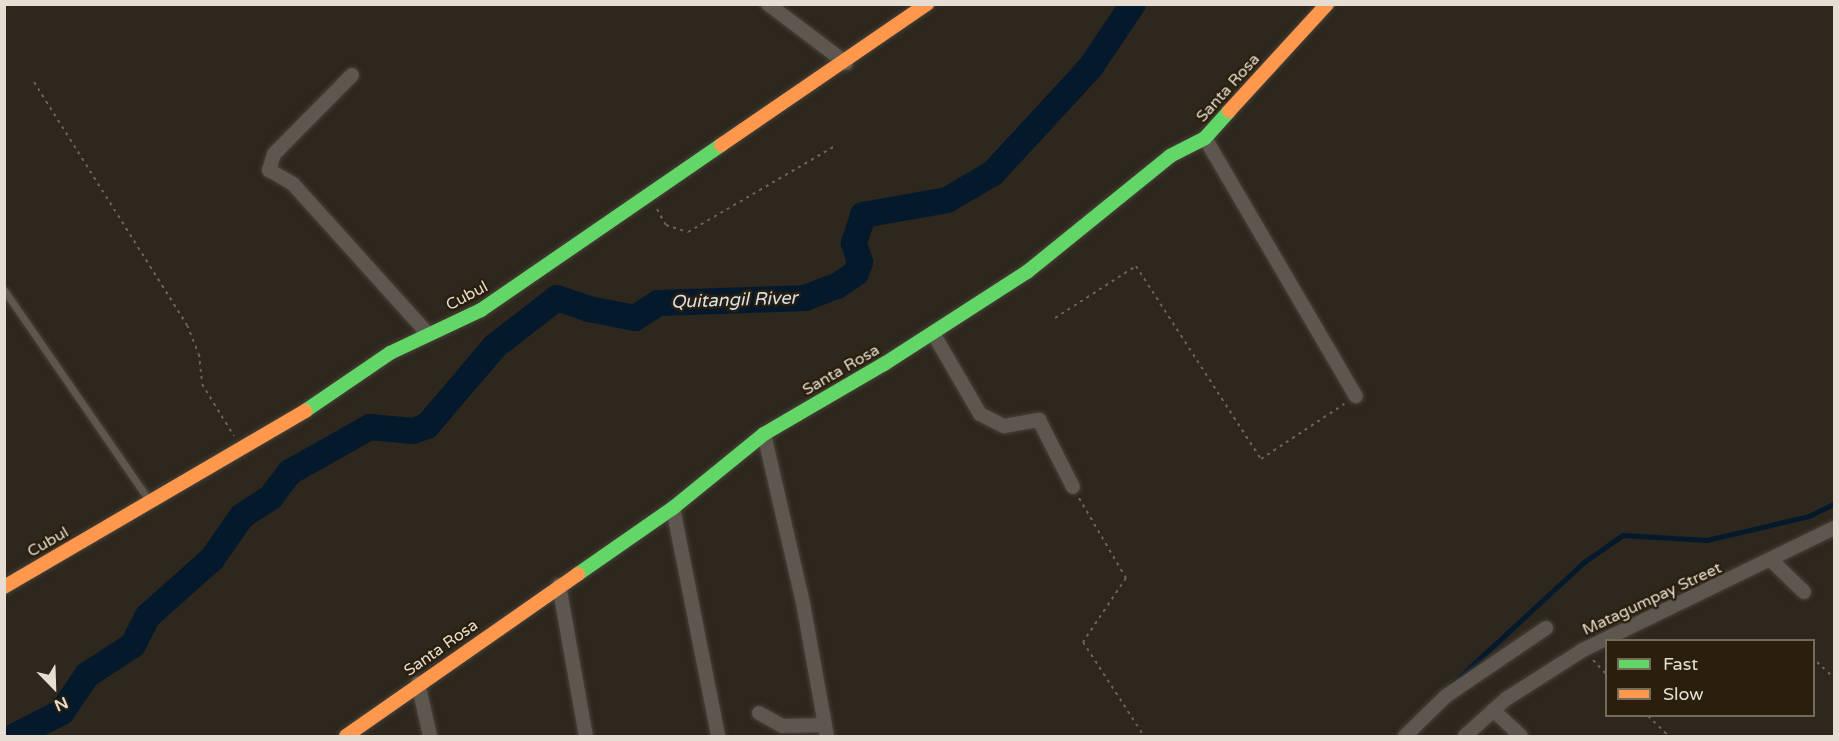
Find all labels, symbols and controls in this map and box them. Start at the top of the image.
street label: Santa Rosa [1192,50,1264,126]
street label: Cubul [443,277,491,315]
water label: Quitangil River [670,287,798,313]
street label: Santa Rosa [799,340,883,400]
street label: Cubul [24,523,72,561]
street label: Matagumpay Street [1579,558,1725,640]
street label: Santa Rosa [400,616,482,680]
legend [1605,639,1815,717]
text: Fast [1663,653,1698,675]
north arrow [24,657,84,717]
text: Slow [1663,683,1704,705]
text: N [51,692,71,715]

